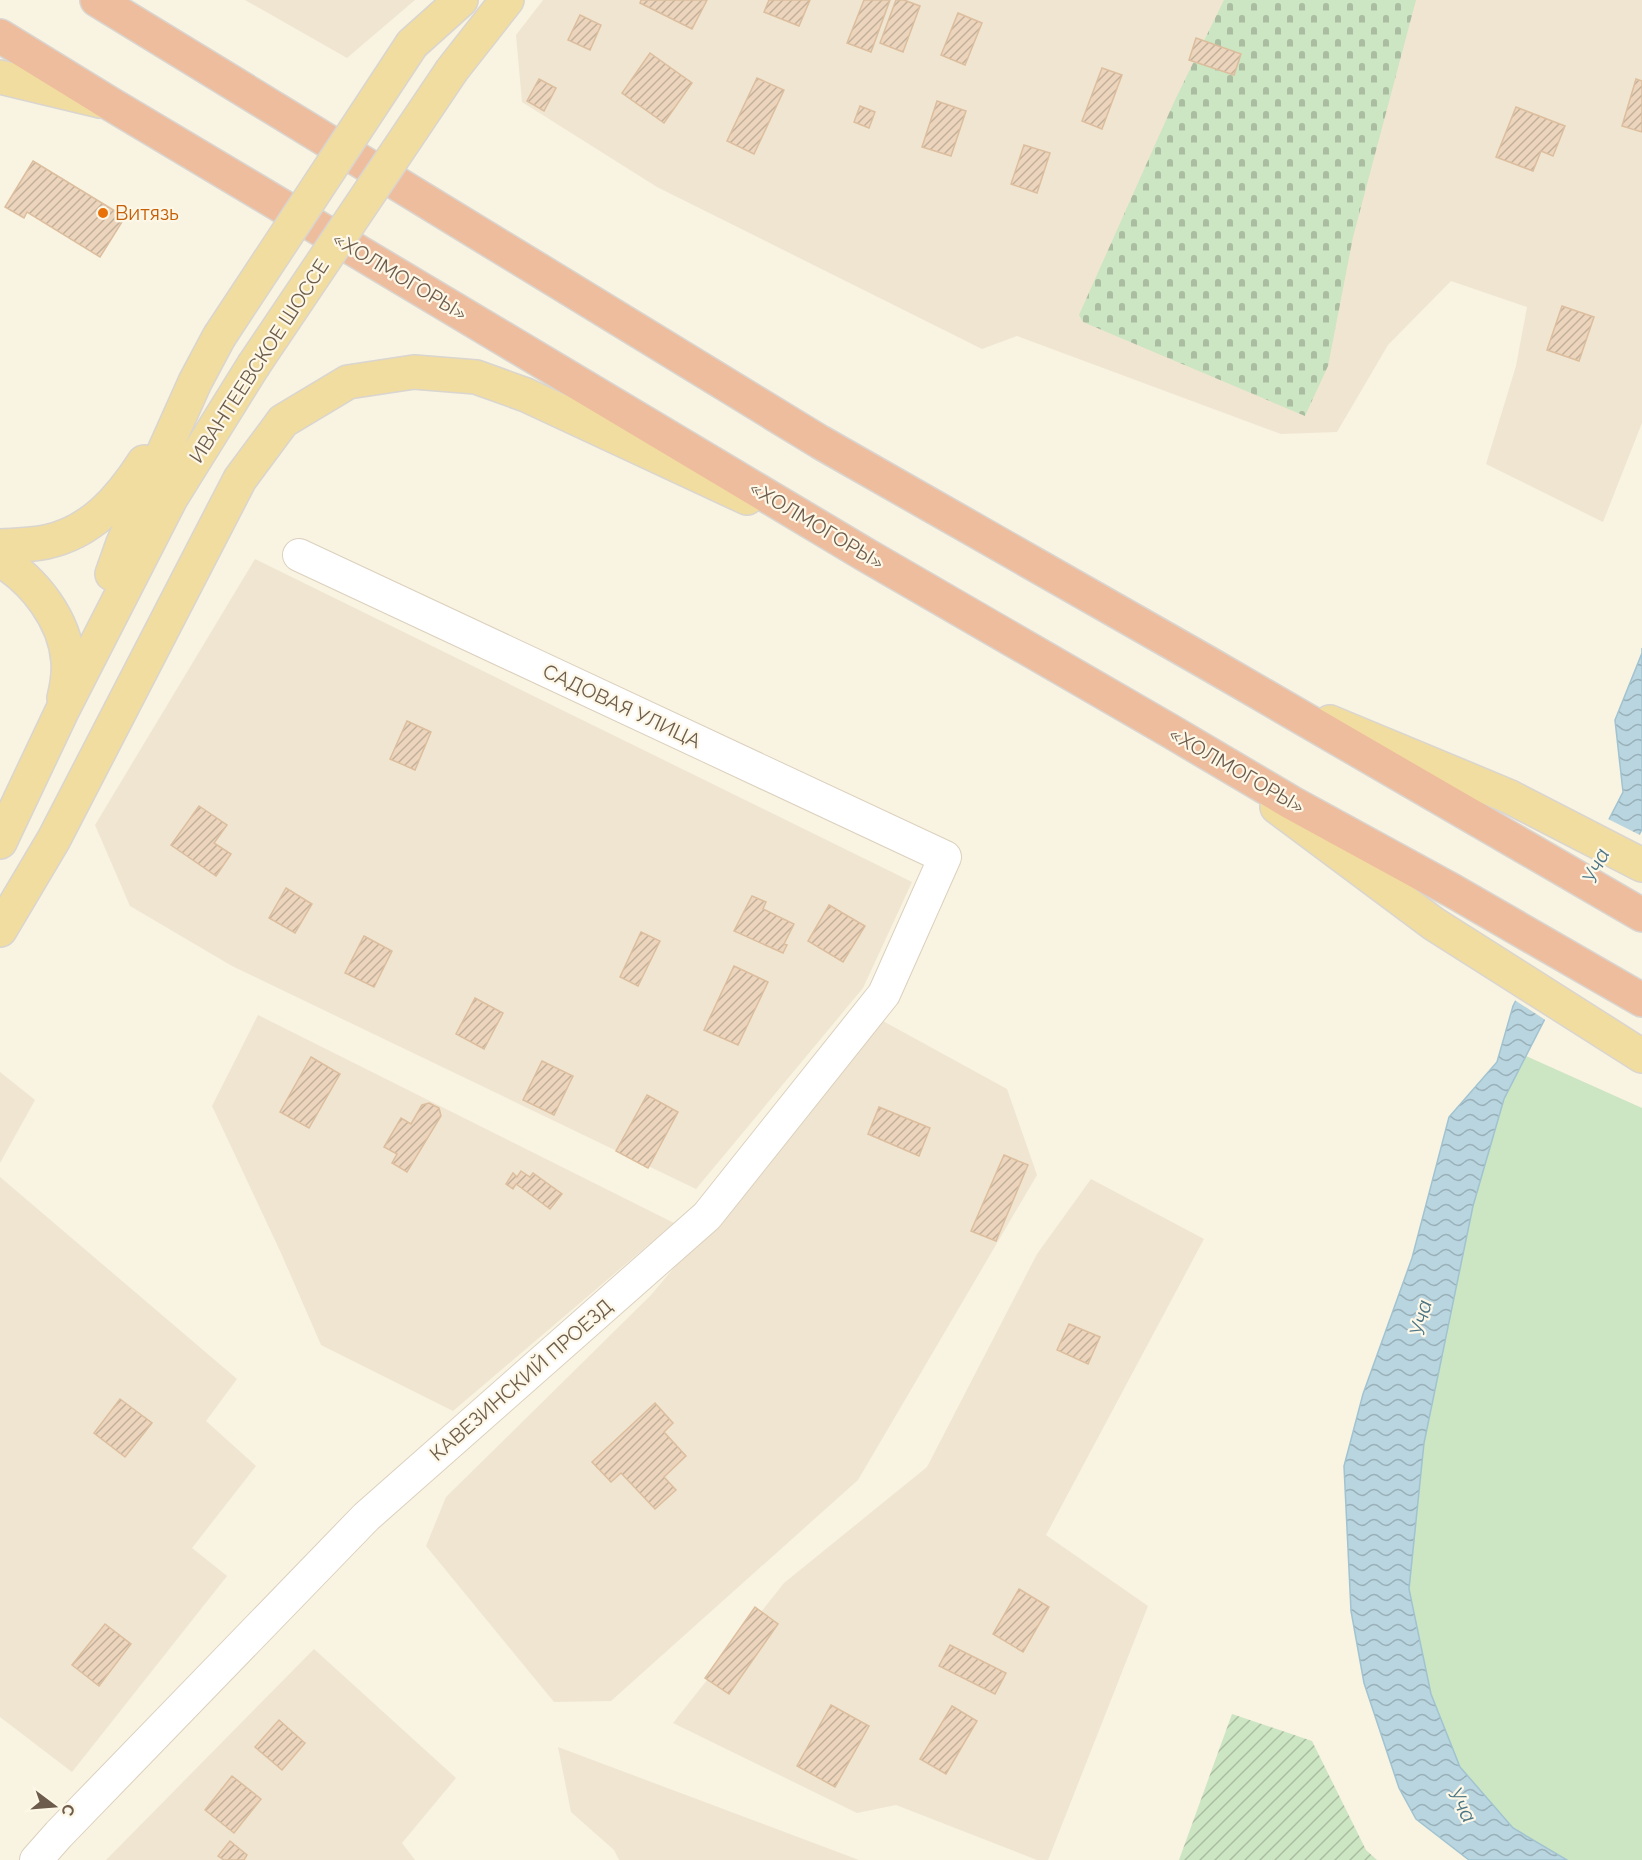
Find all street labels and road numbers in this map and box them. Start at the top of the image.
street label: «ХОЛМОГОРЫ» [328,226,472,326]
street label: ИВАНТЕЕВСКОЕ ШОССЕ [184,255,334,467]
street label: «ХОЛМОГОРЫ» [745,475,889,575]
street label: САДОВАЯ УЛИЦА [539,659,705,753]
street label: «ХОЛМОГОРЫ» [1165,721,1309,819]
street label: КАВЕЗИНСКИЙ ПРОЕЗД [425,1294,617,1466]

